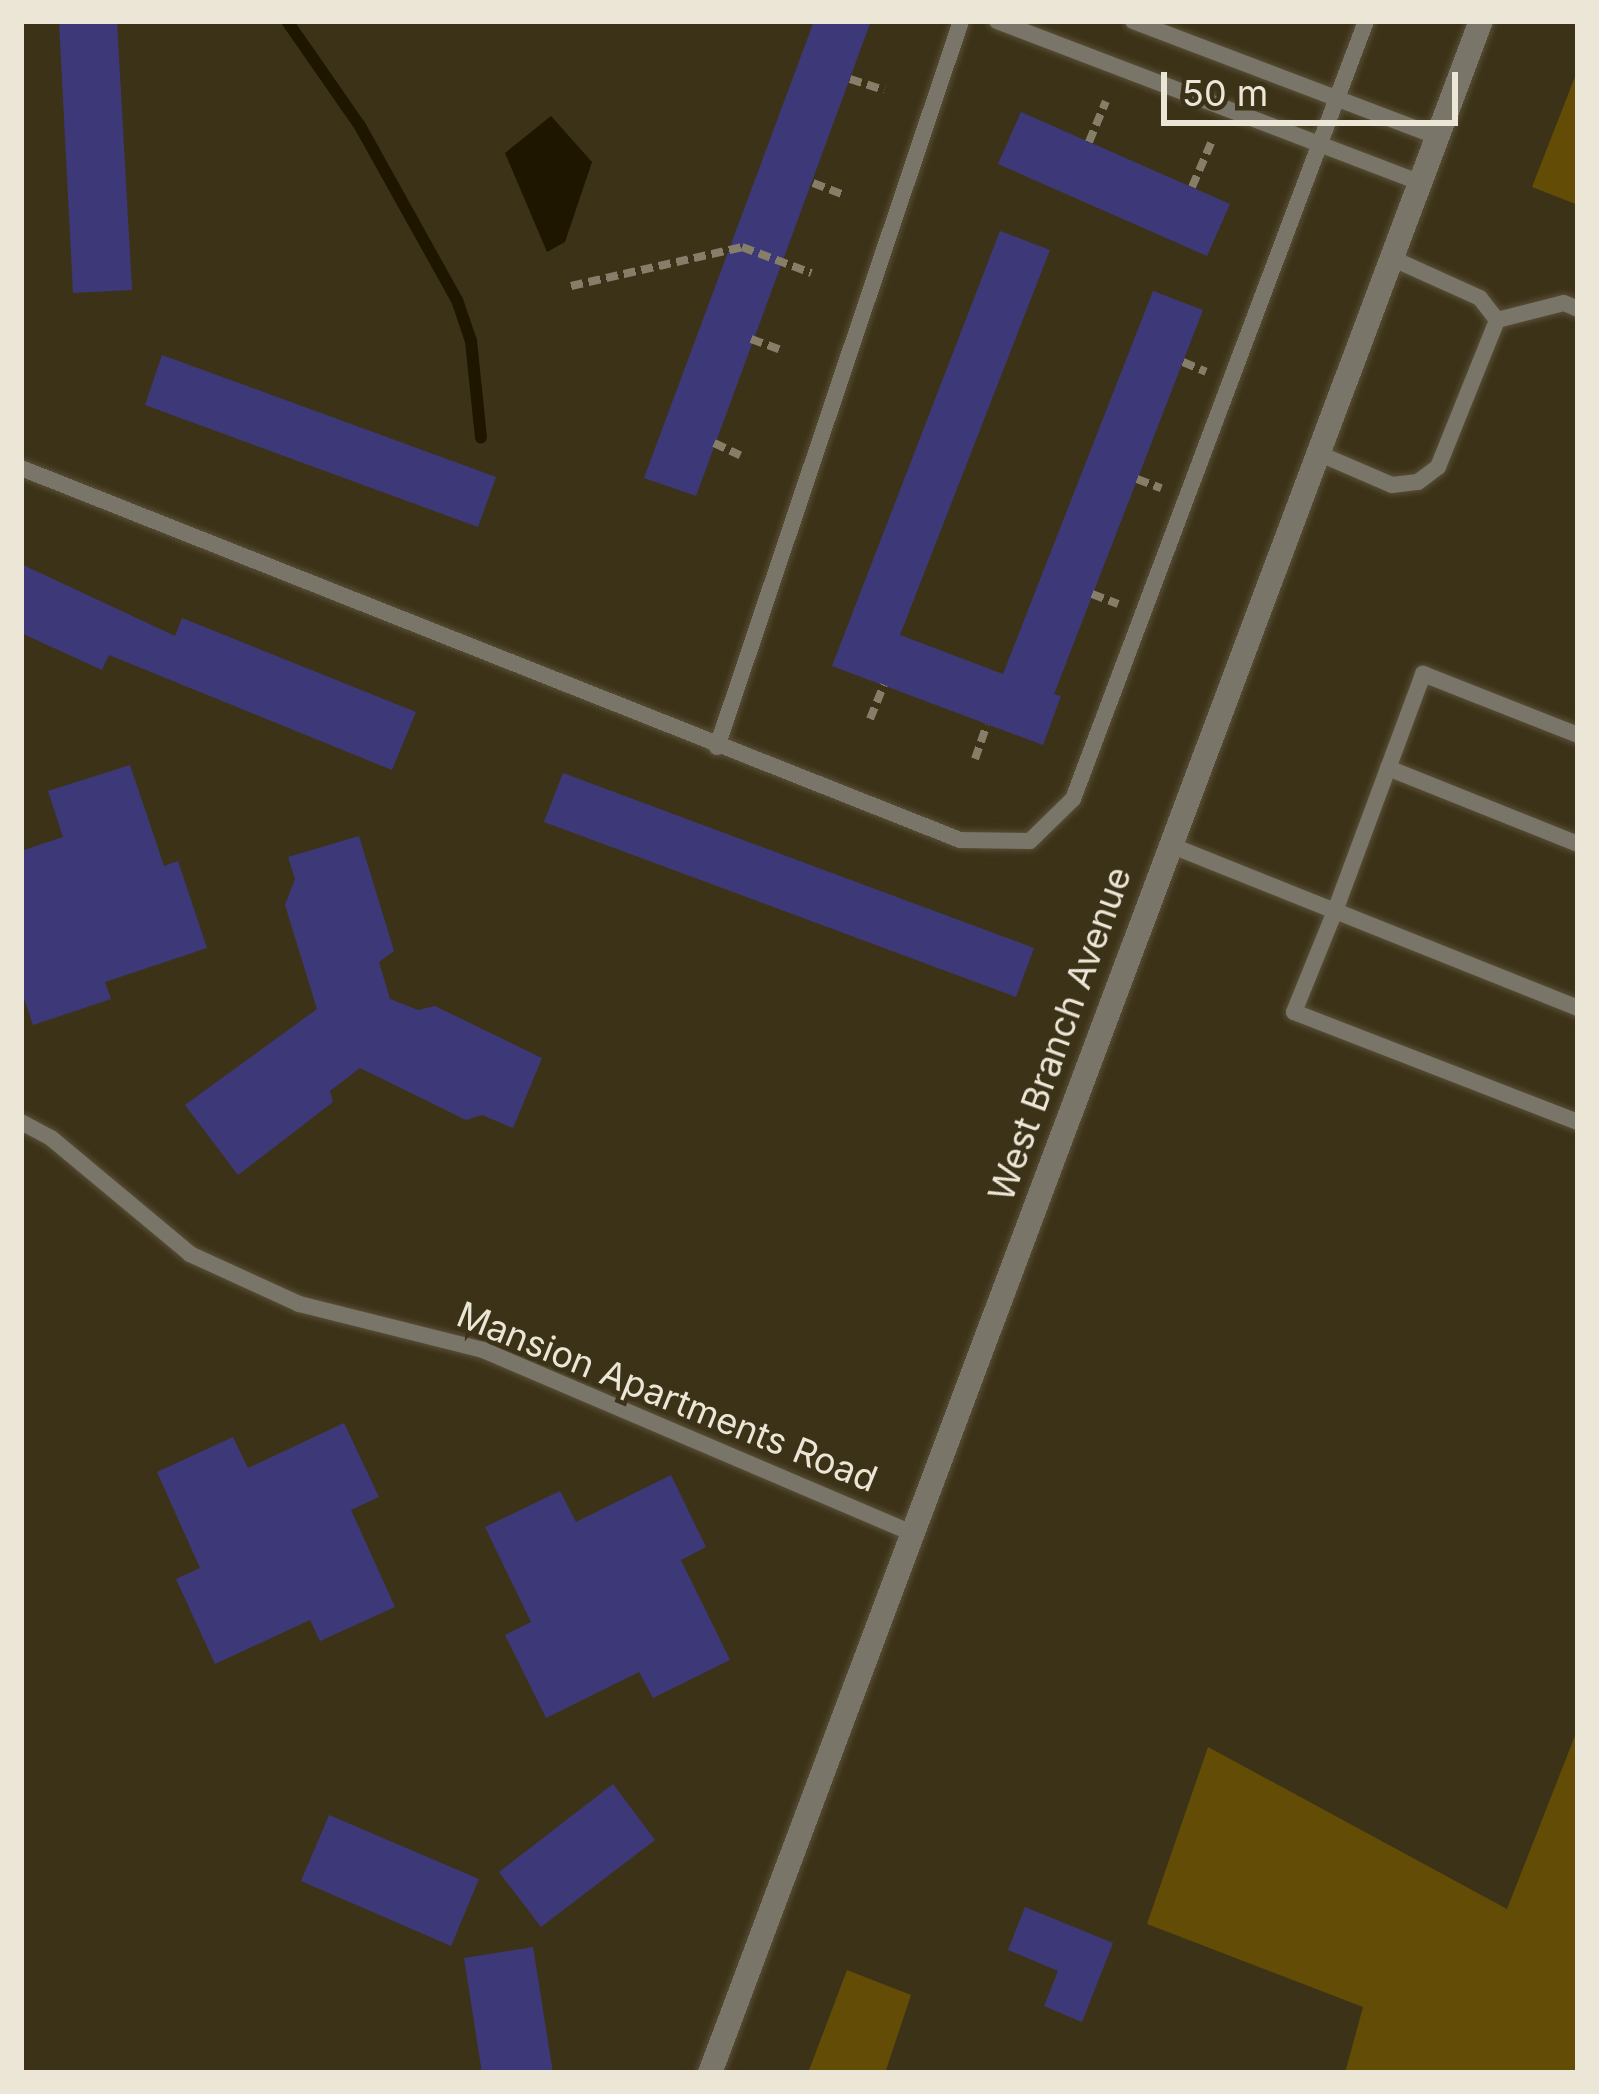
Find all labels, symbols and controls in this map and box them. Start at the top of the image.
scale bar [1167,48,1464,122]
text: 50 m [1182,71,1268,115]
street label: West Branch Avenue [979,861,1141,1207]
street label: Mansion Apartments Road [451,1293,883,1501]

